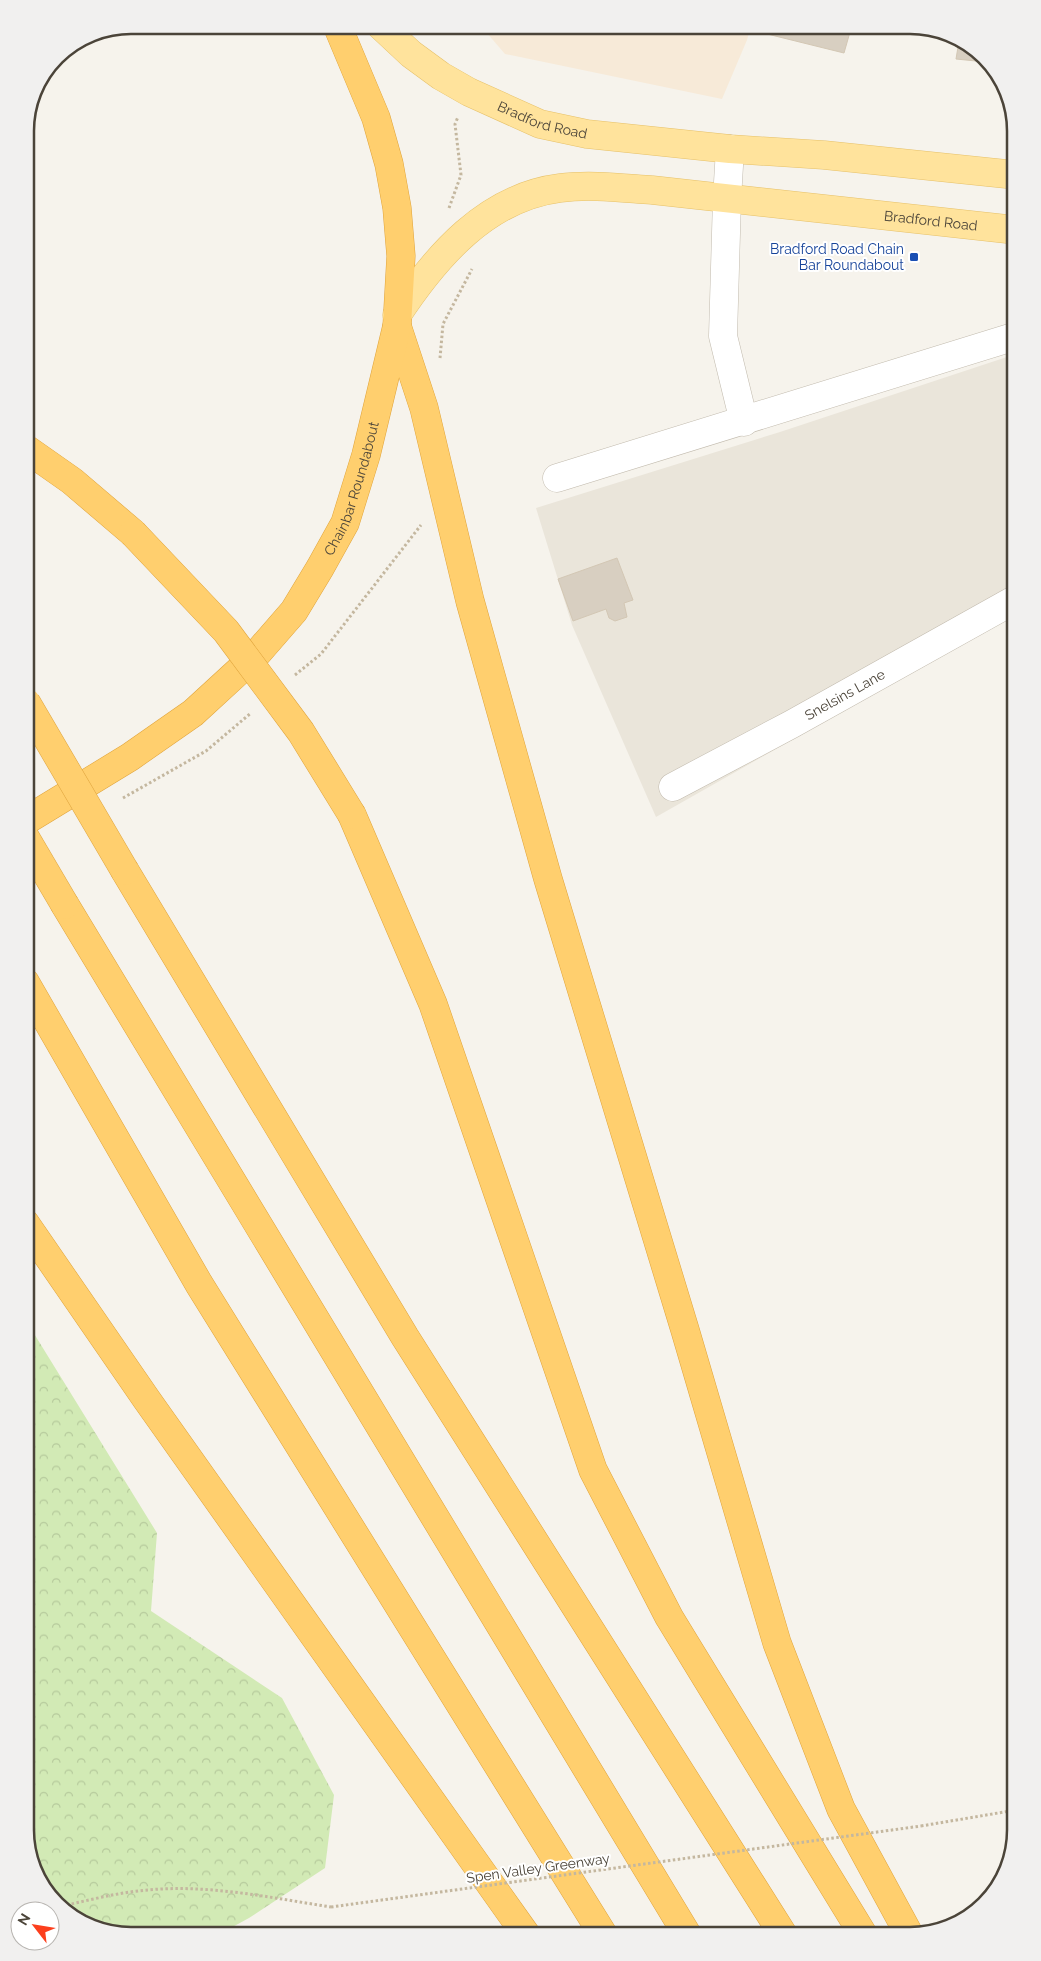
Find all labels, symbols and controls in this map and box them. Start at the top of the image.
street label: Bradford Road [495,98,589,142]
street label: Bradford Road [883,208,978,234]
place label: Bradford Road Chain Bar Roundabout [770,241,904,273]
marker: Bradford Road Chain Bar Roundabout [908,251,920,263]
street label: Chainbar Roundabout [321,420,382,558]
street label: Snelsins Lane [802,666,888,723]
street label: Spen Valley Greenway [465,1850,611,1886]
north arrow [10,1901,60,1951]
text: N [14,1911,33,1928]

